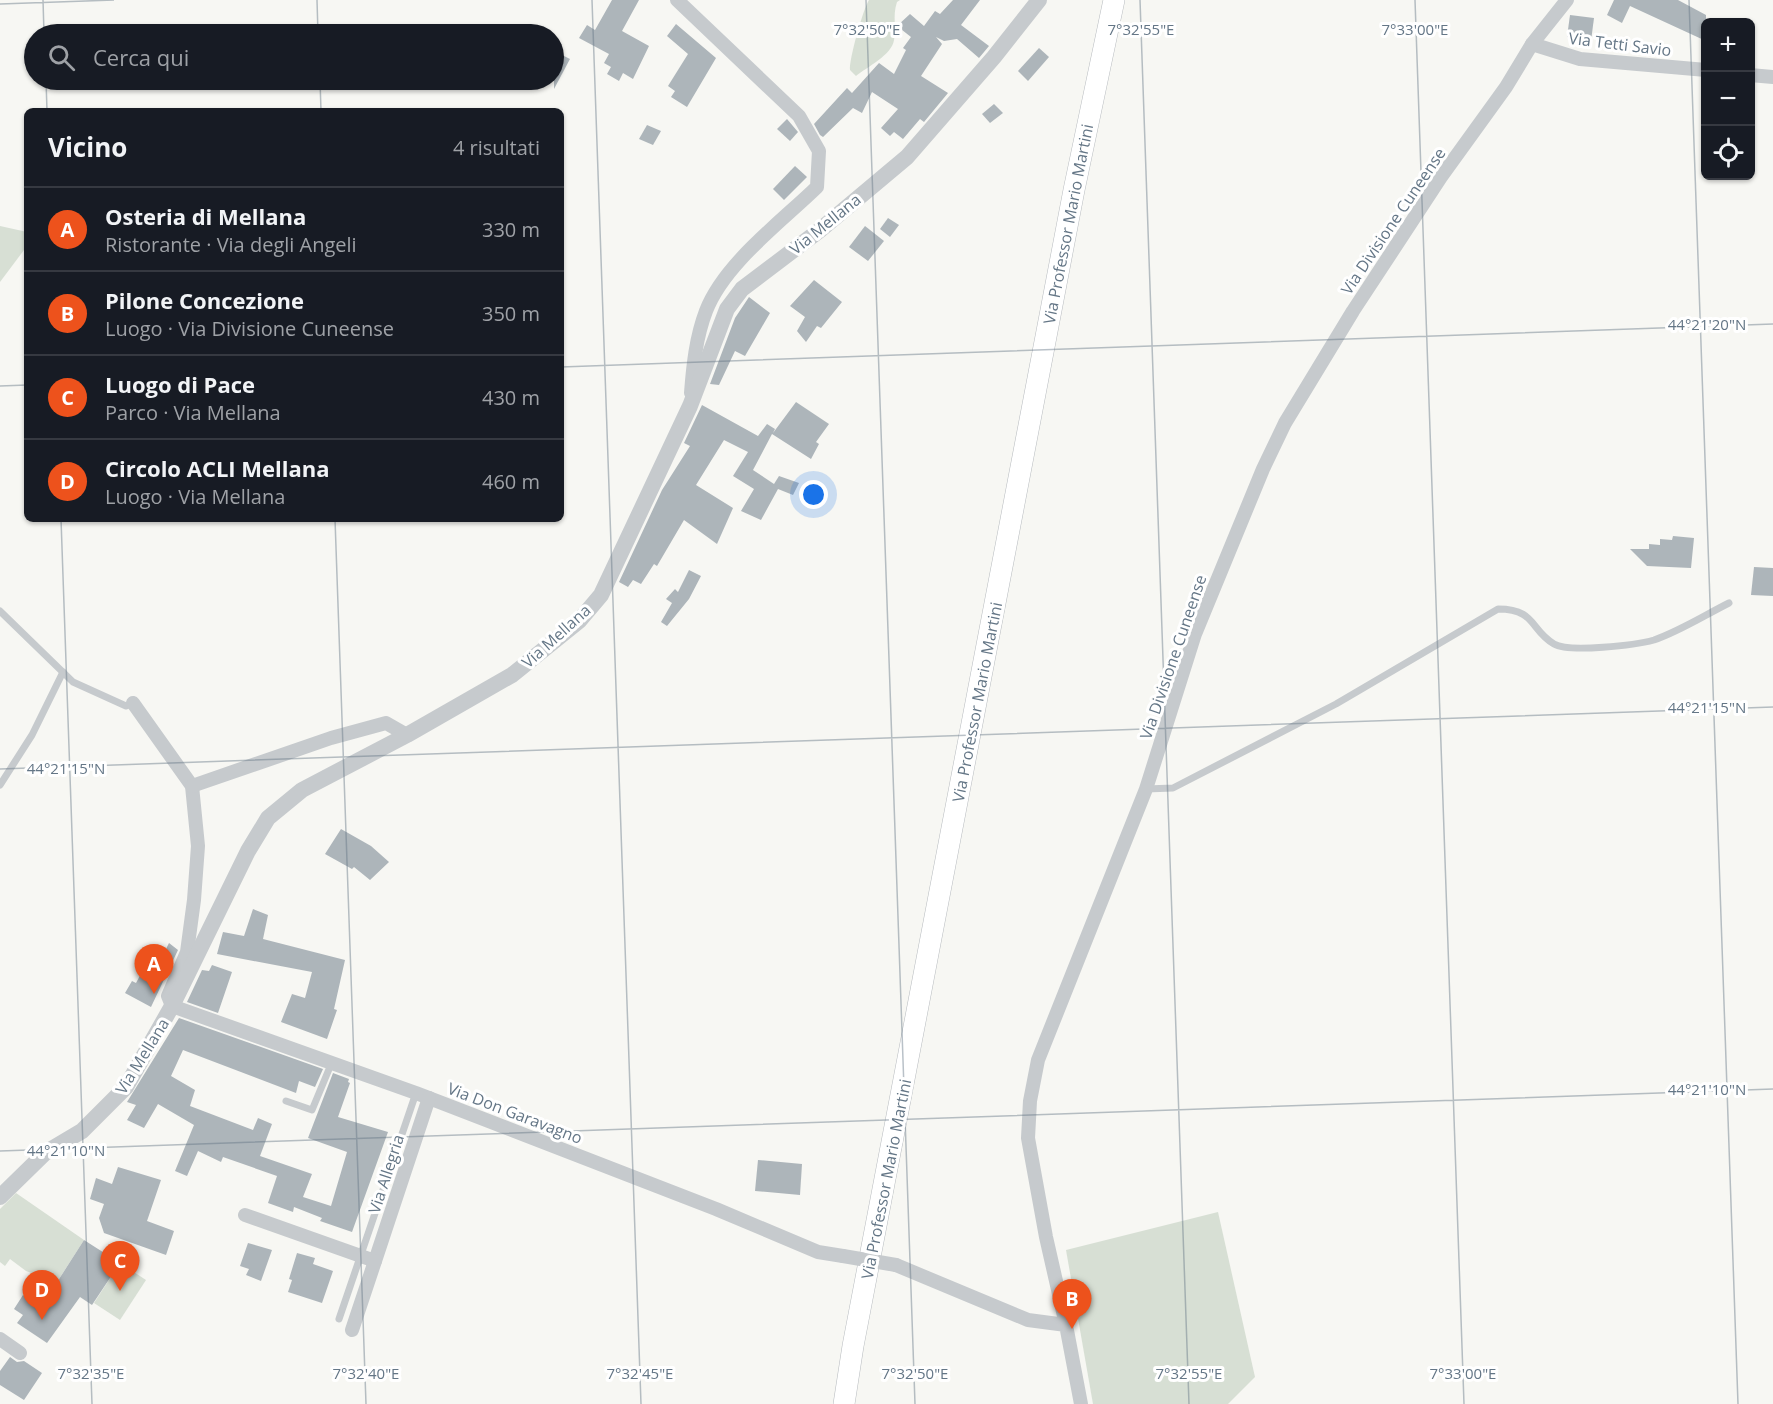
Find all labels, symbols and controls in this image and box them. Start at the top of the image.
map controls [1701,18,1755,180]
button: + [1701,18,1755,72]
text: 7°32'50"E [834,19,900,39]
text: 7°32'55"E [1108,19,1174,39]
text: 7°33'00"E [1382,19,1448,39]
search box [24,24,564,90]
street label: Via Tetti Savio [1567,27,1673,61]
icon: search [45,41,78,74]
text: Cerca qui [93,42,189,72]
button: − [1701,72,1755,126]
street label: Via Professor Mario Martini [1038,122,1098,326]
button: locate [1701,126,1755,180]
text: Vicino [48,129,127,165]
text: 4 risultati [453,134,540,161]
street label: Via Divisione Cuneense [1336,143,1450,299]
street label: Via Mellana [785,188,865,260]
text: Osteria di Mellana [105,201,306,231]
text: A [61,216,74,243]
text: 330 m [482,216,540,243]
text: Ristorante · Via degli Angeli [105,231,357,258]
text: Pilone Concezione [105,285,304,315]
text: B [61,300,74,327]
text: 350 m [482,300,540,327]
text: 44°21'20"N [1668,314,1746,334]
text: Luogo · Via Divisione Cuneense [105,315,394,342]
text: Luogo di Pace [105,369,255,399]
text: C [61,384,74,411]
text: 430 m [482,384,540,411]
text: Parco · Via Mellana [105,399,281,426]
text: Circolo ACLI Mellana [105,453,330,483]
text: D [60,468,75,495]
text: 460 m [482,468,540,495]
your location [799,480,828,509]
text: Luogo · Via Mellana [105,483,285,510]
street label: Via Divisione Cuneense [1134,572,1212,742]
street label: Via Mellana [517,599,595,673]
street label: Via Professor Mario Martini [947,600,1007,804]
text: 44°21'15"N [1668,697,1746,717]
text: 44°21'15"N [27,758,105,778]
pin: A [134,944,174,994]
street label: Via Mellana [110,1014,174,1098]
street label: Via Don Garavagno [444,1077,586,1149]
street label: Via Professor Mario Martini [856,1077,916,1281]
text: 44°21'10"N [1668,1079,1746,1099]
street label: Via Allegria [363,1132,409,1216]
text: 44°21'10"N [27,1140,105,1160]
pin: C [100,1242,140,1291]
pin: D [22,1270,62,1320]
pin: B [1052,1280,1092,1329]
text: 7°32'35"E [58,1363,124,1383]
text: 7°32'40"E [333,1363,399,1383]
text: 7°32'45"E [607,1363,673,1383]
text: 7°32'50"E [882,1363,948,1383]
text: 7°32'55"E [1156,1363,1222,1383]
text: 7°33'00"E [1430,1363,1496,1383]

